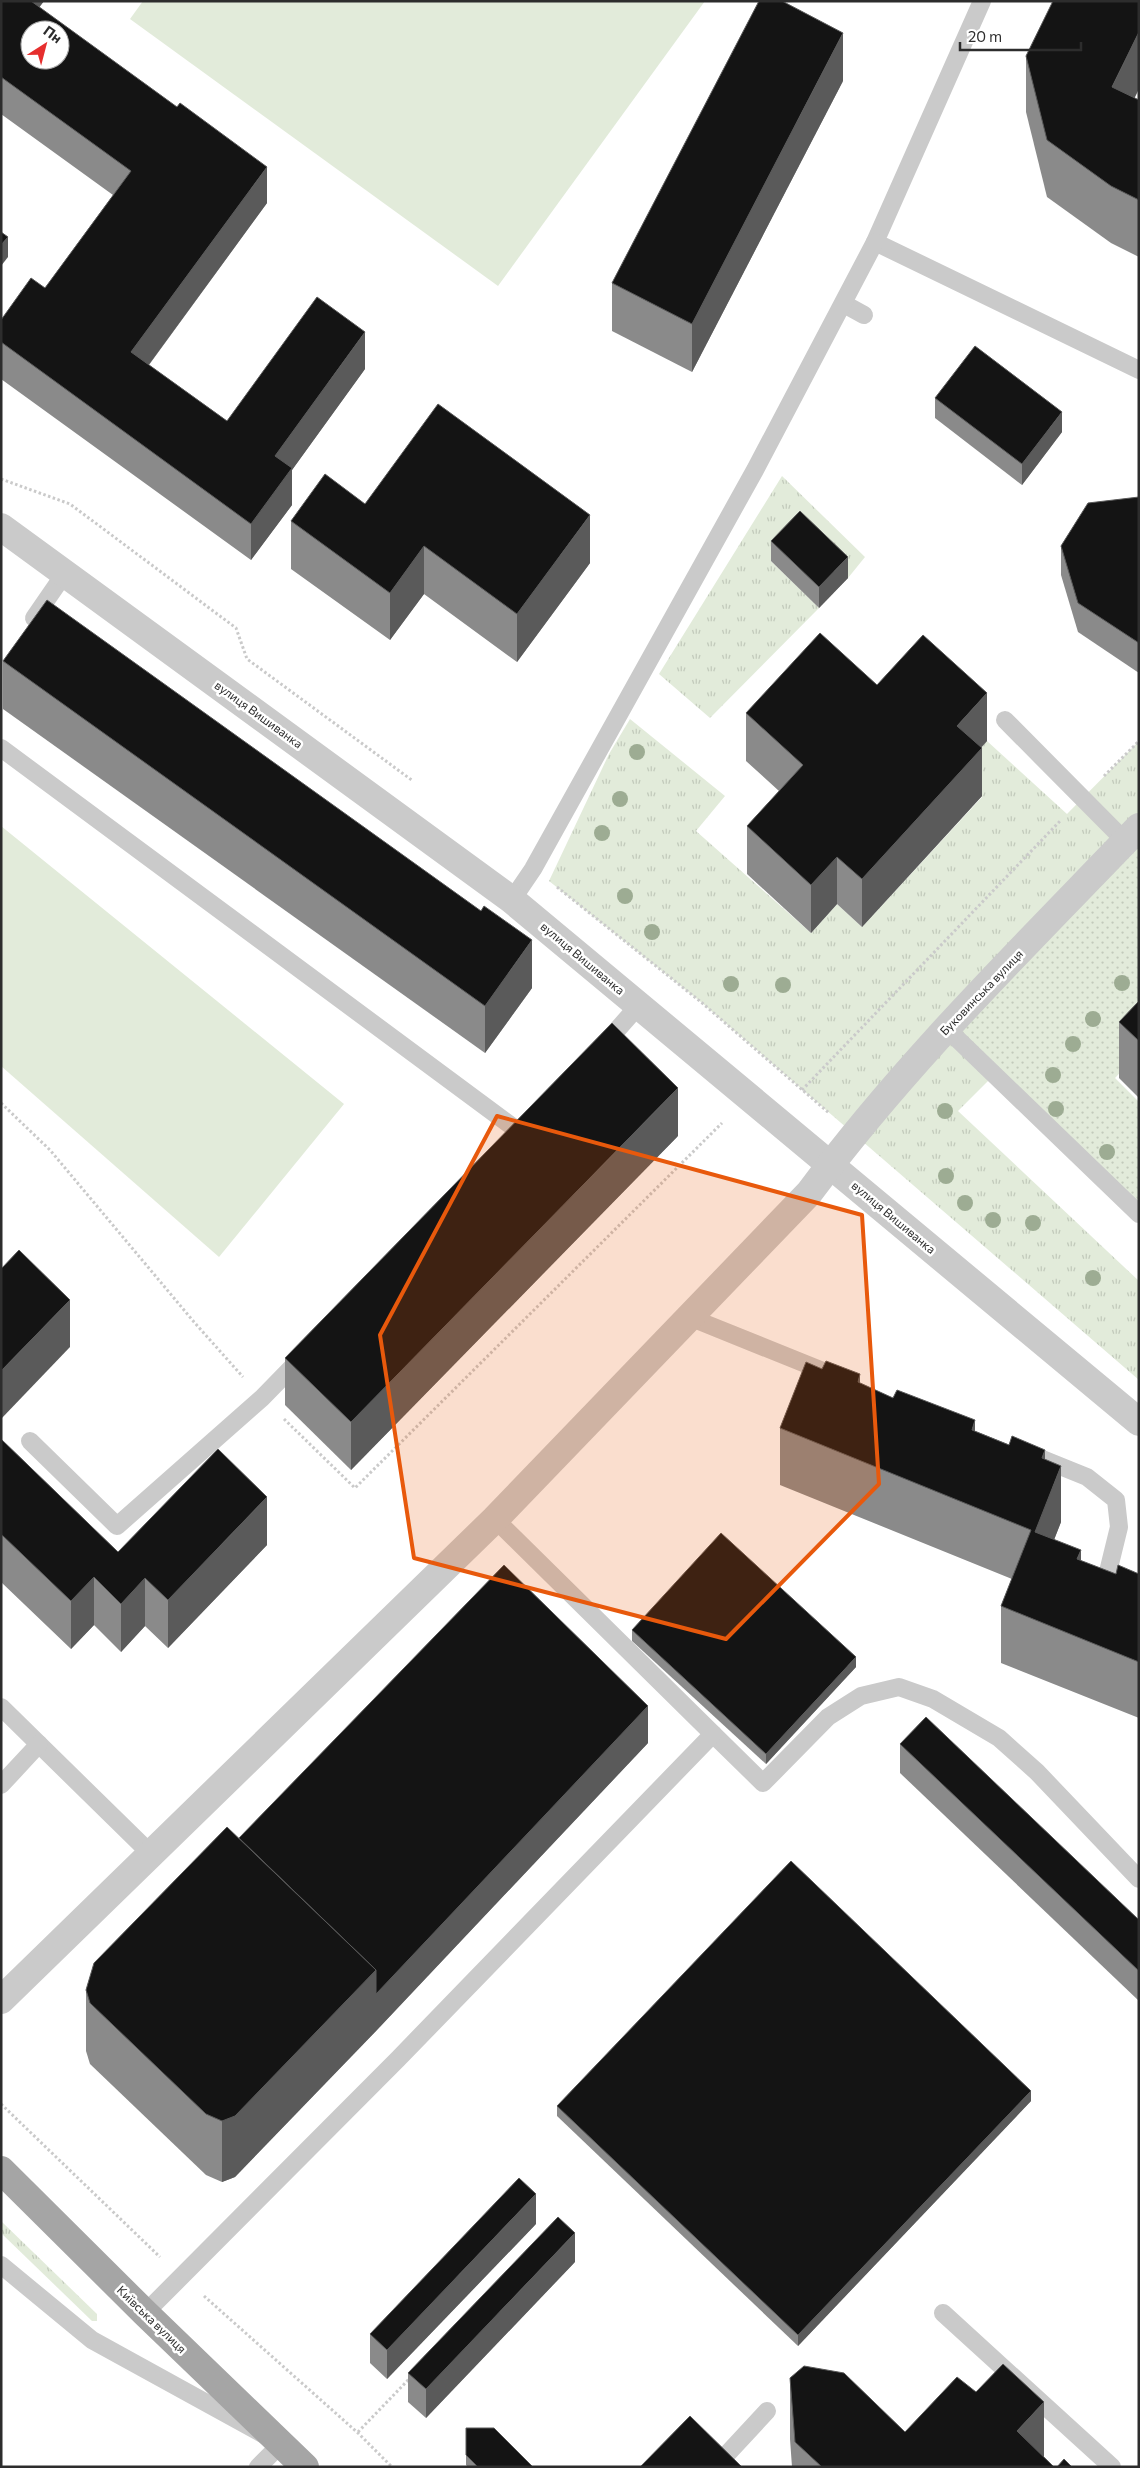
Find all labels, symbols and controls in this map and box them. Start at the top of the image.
north arrow [20,20,70,70]
scale bar [960,20,1081,52]
text: Пн [40,22,65,46]
text: 20 m [968,27,1002,45]
street label: вулиця Вишиванка [212,677,306,751]
street label: вулиця Вишиванка [538,919,628,997]
street label: Буковинська вулиця [937,946,1025,1038]
street label: вулиця Вишиванка [849,1178,939,1256]
street label: Київська вулиця [115,2282,189,2356]

